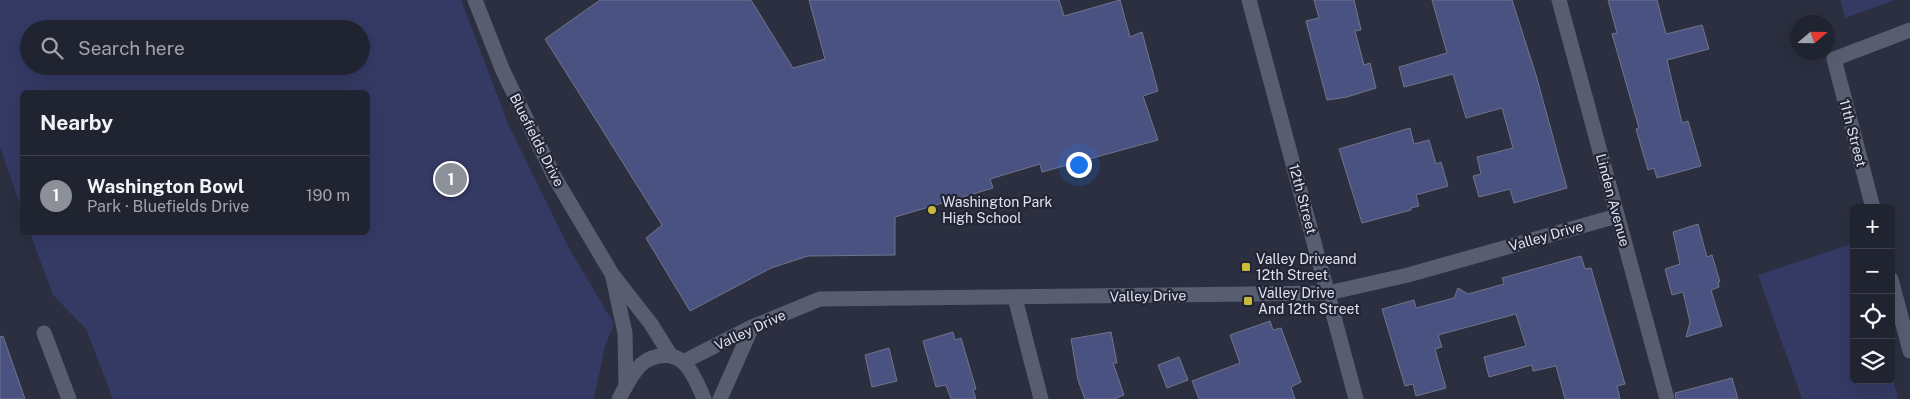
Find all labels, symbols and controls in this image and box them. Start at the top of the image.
north arrow [1790,15,1835,60]
search box [20,20,370,75]
icon: search [38,34,66,62]
text: Search here [78,37,185,59]
street label: Bluefields Drive [507,91,567,189]
street label: 11th Street [1836,97,1870,169]
text: Nearby [40,110,113,135]
your location [1066,152,1092,178]
street label: Linden Avenue [1593,152,1633,248]
pin: 1 [435,160,467,198]
street label: 12th Street [1286,162,1320,236]
text: Washington Bowl [87,175,244,197]
text: 1 [53,186,59,205]
text: 190 m [306,186,350,205]
place label: Washington Park High School [942,194,1053,226]
text: Park · Bluefields Drive [87,197,249,216]
marker: Washington Park High School [926,204,938,216]
map controls [1850,204,1895,384]
button: + [1850,204,1895,249]
street label: Valley Drive [1507,218,1585,254]
button: − [1850,249,1895,294]
place label: Valley Driveand 12th Street [1256,251,1357,283]
marker: Valley Driveand 12th Street [1240,261,1252,273]
place label: Valley Drive And 12th Street [1258,285,1360,317]
street label: Valley Drive [1110,287,1187,305]
button: locate [1850,294,1895,339]
marker: Valley Drive And 12th Street [1242,295,1254,307]
street label: Valley Drive [712,307,788,353]
button: layers [1850,339,1895,384]

